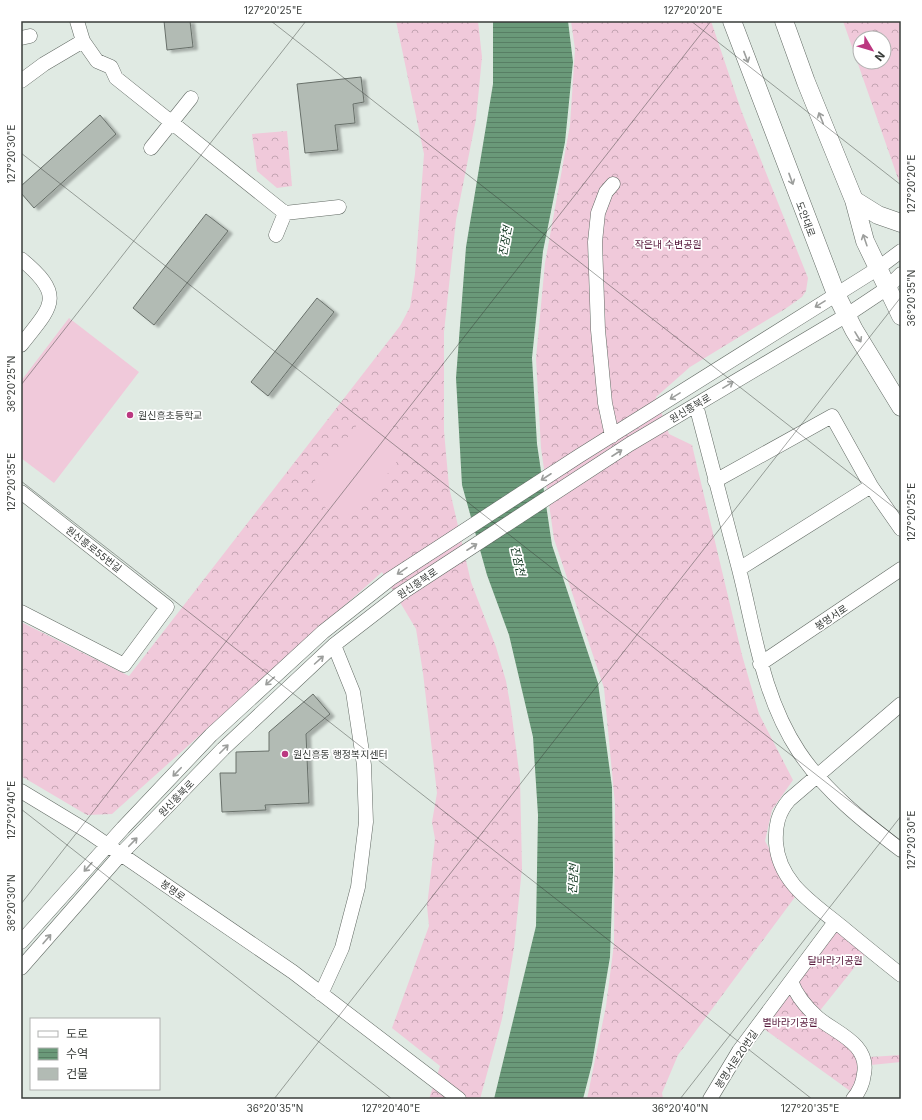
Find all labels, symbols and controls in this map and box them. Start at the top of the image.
text: 127°20'25"E [244,4,302,16]
text: 127°20'20"E [664,4,722,16]
north arrow [852,30,892,70]
text: N [872,49,888,64]
one-way arrow [742,51,750,63]
one-way arrow [816,113,824,125]
text: 127°20'30"E [5,125,17,183]
text: 127°20'20"E [905,155,917,213]
one-way arrow [788,173,796,185]
street label: 도안대로 [794,200,818,238]
water label: 진잠천 [495,223,515,257]
one-way arrow [861,234,868,247]
park label: 작은내 수변공원 [634,238,702,250]
text: 36°20'35"N [905,270,917,326]
one-way arrow [814,301,826,309]
one-way arrow [855,331,863,343]
text: 36°20'25"N [5,356,17,412]
one-way arrow [722,381,734,389]
street label: 원신흥북로 [667,391,713,425]
one-way arrow [670,392,681,400]
place label: 원신흥초등학교 [138,409,202,421]
marker: 원신흥초등학교 [125,410,135,420]
one-way arrow [611,449,622,457]
text: 127°20'35"E [5,453,17,511]
one-way arrow [541,473,552,481]
text: 127°20'25"E [905,483,917,541]
street label: 원신흥로55번길 [64,524,124,574]
one-way arrow [466,543,477,552]
water label: 진잠천 [508,545,529,579]
street label: 원신흥북로 [395,565,439,601]
one-way arrow [397,567,408,575]
street label: 봉명서로 [812,602,850,632]
one-way arrow [313,655,324,664]
one-way arrow [265,676,275,686]
one-way arrow [219,744,229,753]
place label: 원신흥동 행정복지센터 [293,748,388,760]
marker: 원신흥동 행정복지센터 [280,749,290,759]
one-way arrow [172,766,181,777]
street label: 원신흥북로 [156,777,196,819]
text: 127°20'40"E [5,781,17,839]
text: 127°20'30"E [905,811,917,869]
one-way arrow [128,837,138,847]
one-way arrow [84,862,93,872]
water label: 진잠천 [565,862,581,895]
text: 36°20'30"N [5,874,17,932]
street label: 봉명로 [158,877,188,903]
one-way arrow [42,934,51,944]
park label: 달바라기공원 [807,954,863,966]
park label: 별바라기공원 [762,1016,818,1028]
legend [30,1018,160,1090]
text: 도로 [66,1026,88,1041]
street label: 봉명서로20번길 [712,1028,760,1090]
text: 수역 [66,1046,88,1061]
text: 건물 [66,1066,88,1081]
text: 36°20'35"N [247,1102,303,1114]
text: 127°20'40"E [362,1102,420,1114]
text: 36°20'40"N [652,1102,708,1114]
text: 127°20'35"E [781,1102,839,1114]

